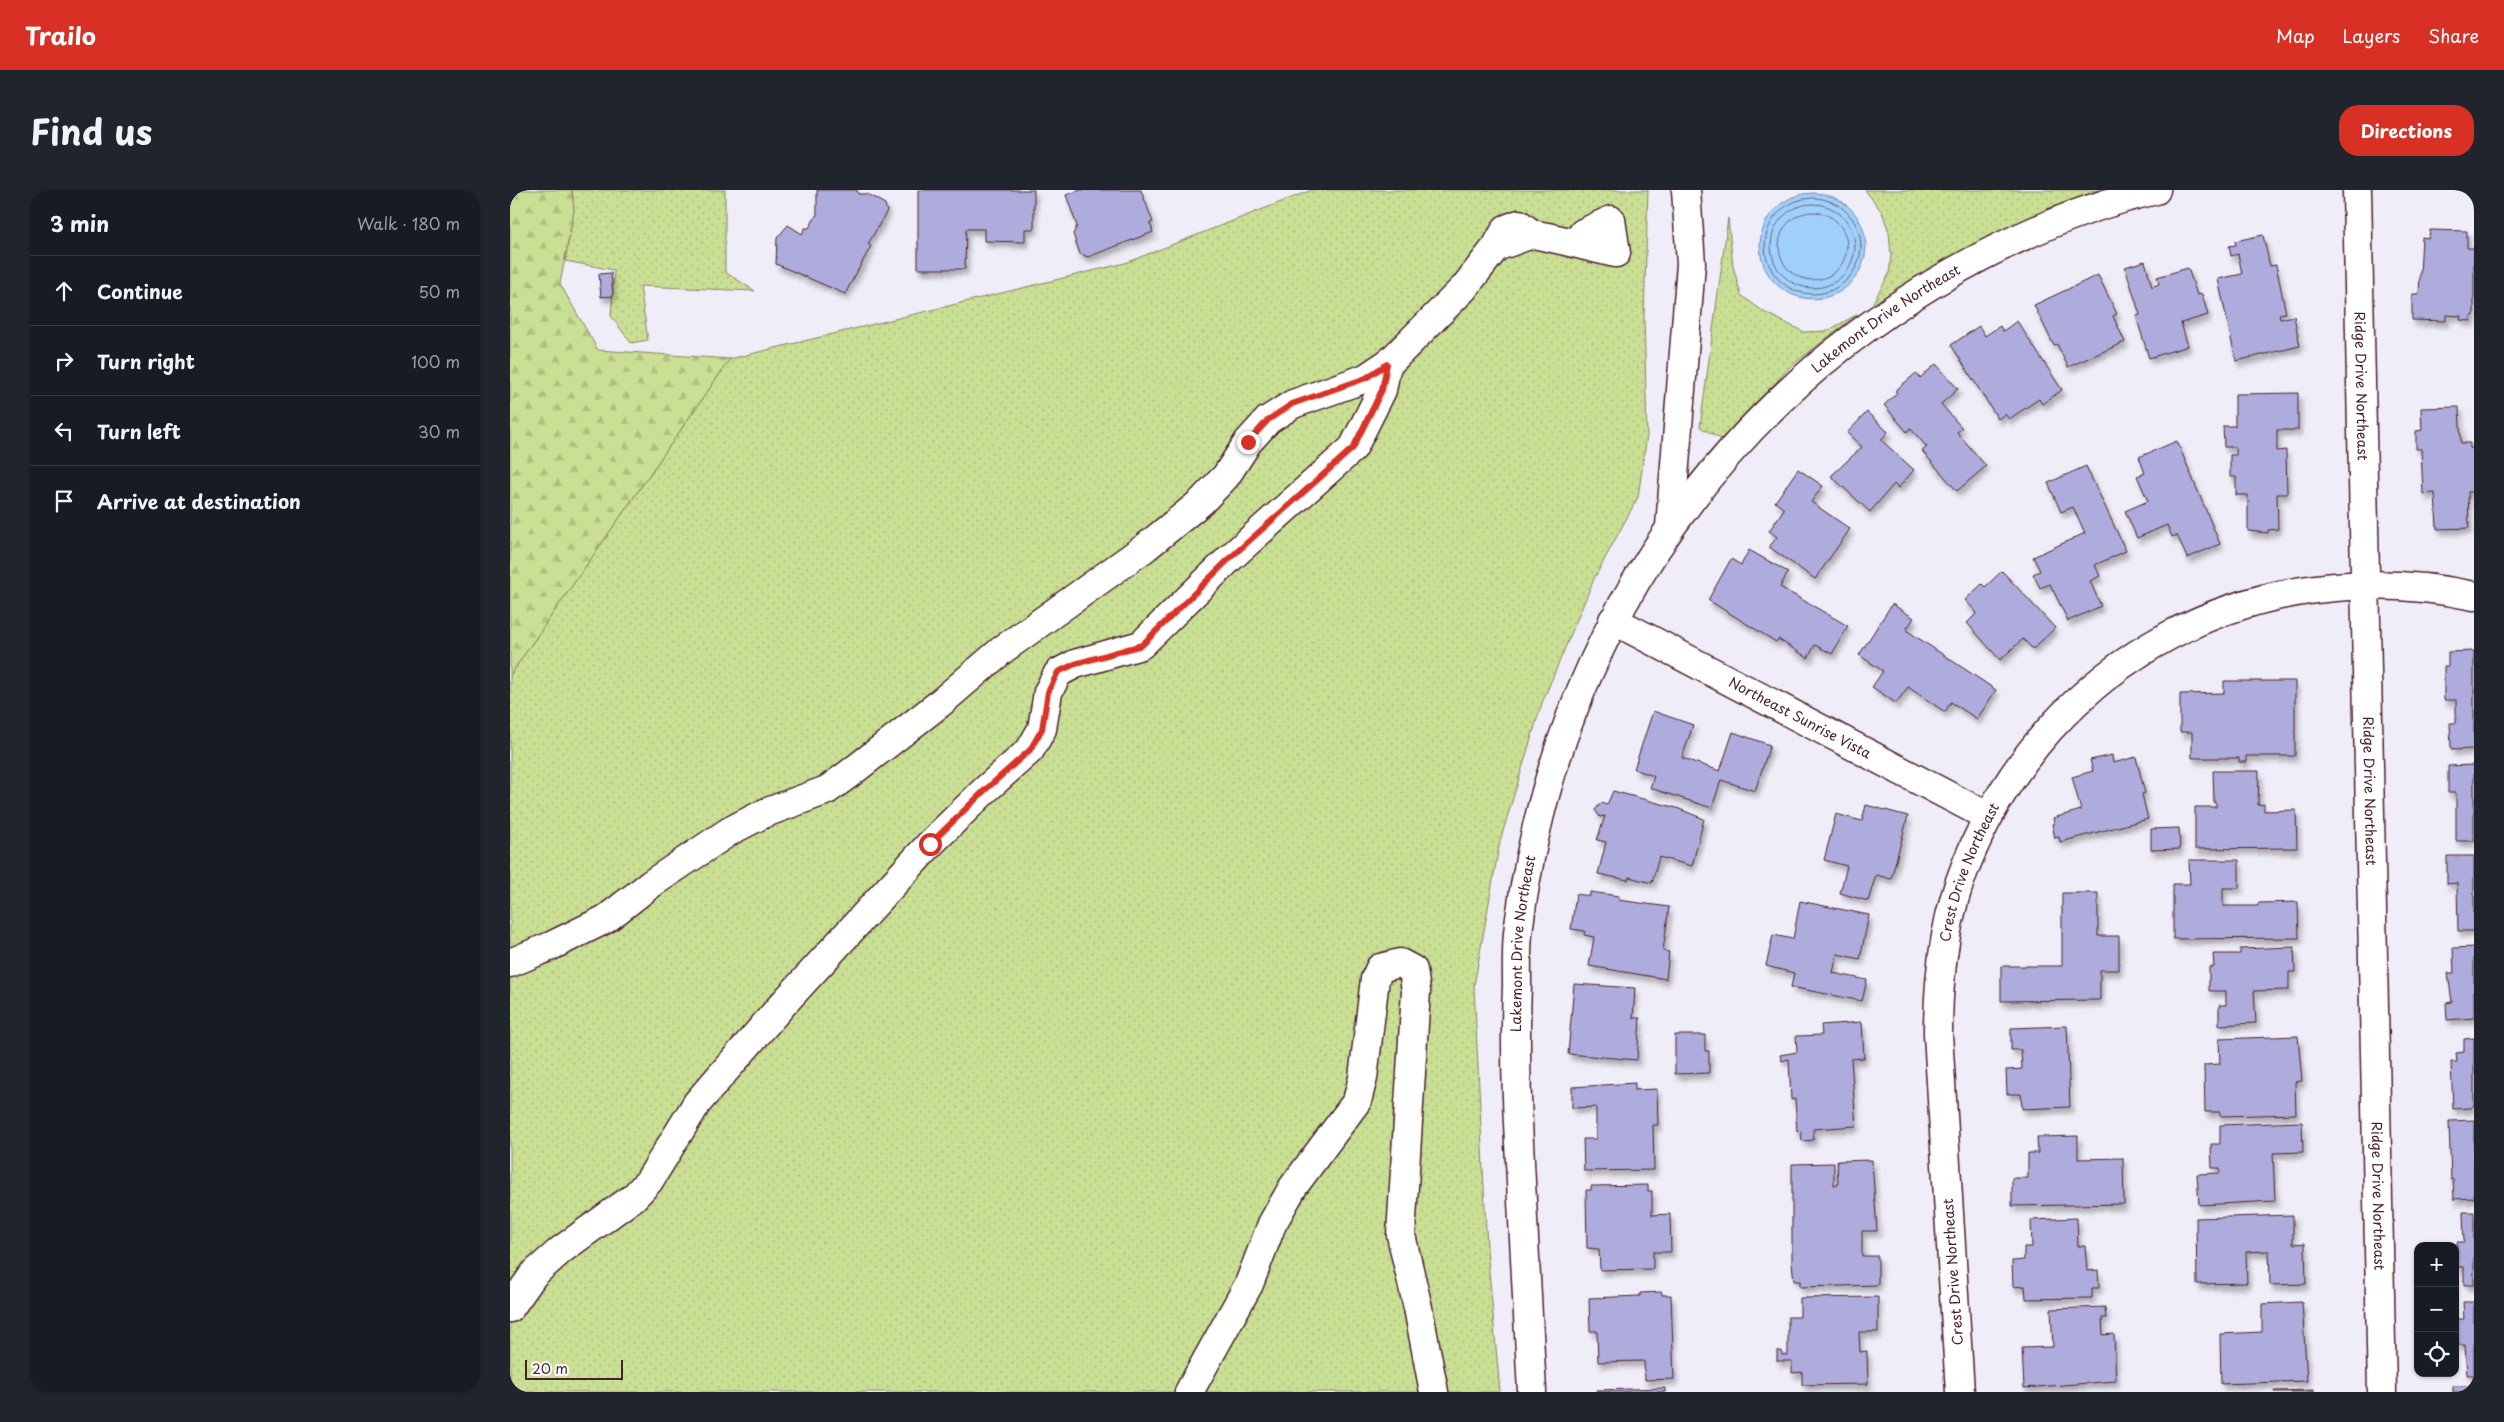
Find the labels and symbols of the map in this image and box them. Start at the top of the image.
street label: Lakemont Drive Northeast [1806,259,1964,378]
street label: Ridge Drive Northeast [2350,311,2374,461]
route end [1237,431,1260,454]
street label: Northeast Sunrise Vista [1725,671,1875,764]
street label: Ridge Drive Northeast [2358,716,2382,866]
street label: Crest Drive Northeast [1934,798,2004,943]
route start [919,833,942,856]
street label: Lakemont Drive Northeast [1505,853,1540,1032]
street label: Ridge Drive Northeast [2366,1121,2390,1271]
street label: Crest Drive Northeast [1937,1198,1968,1346]
scale bar [525,1357,622,1380]

